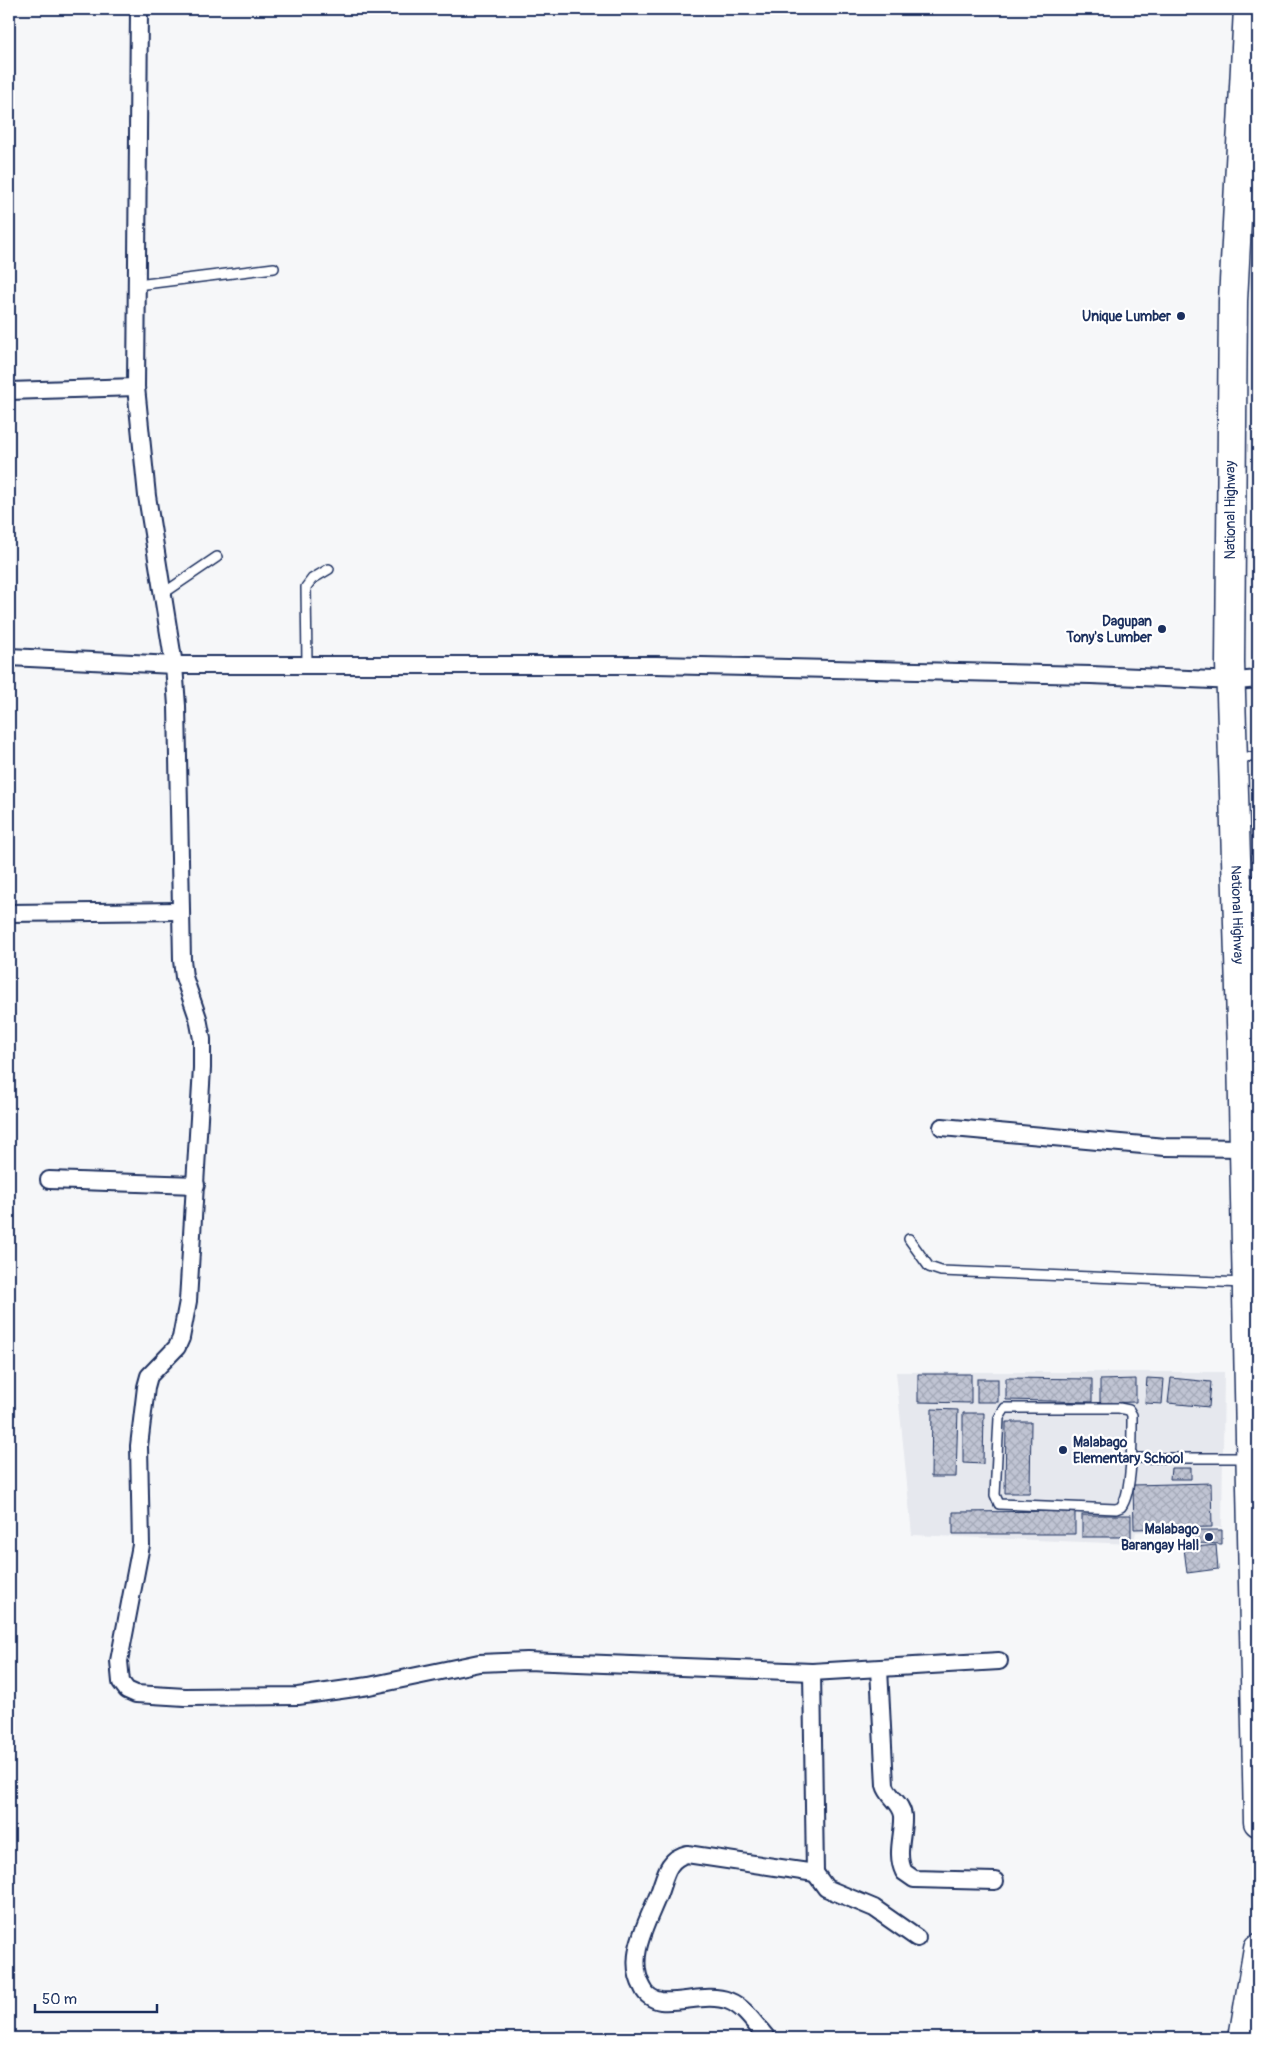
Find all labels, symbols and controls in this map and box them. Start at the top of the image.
place label: Unique Lumber [1082,308,1172,325]
marker: Unique Lumber [1175,310,1187,322]
street label: National Highway [1222,461,1239,559]
place label: Dagupan Tony's Lumber [1065,613,1153,646]
marker: Dagupan Tony's Lumber [1156,623,1168,635]
street label: National Highway [1228,865,1248,964]
place label: Malabago Elementary School [1073,1434,1184,1467]
marker: Malabago Elementary School [1057,1444,1069,1456]
place label: Malabago Barangay Hall [1121,1521,1199,1554]
marker: Malabago Barangay Hall [1203,1531,1215,1543]
scale bar [35,1982,158,2014]
text: 50 m [42,1990,77,2009]

